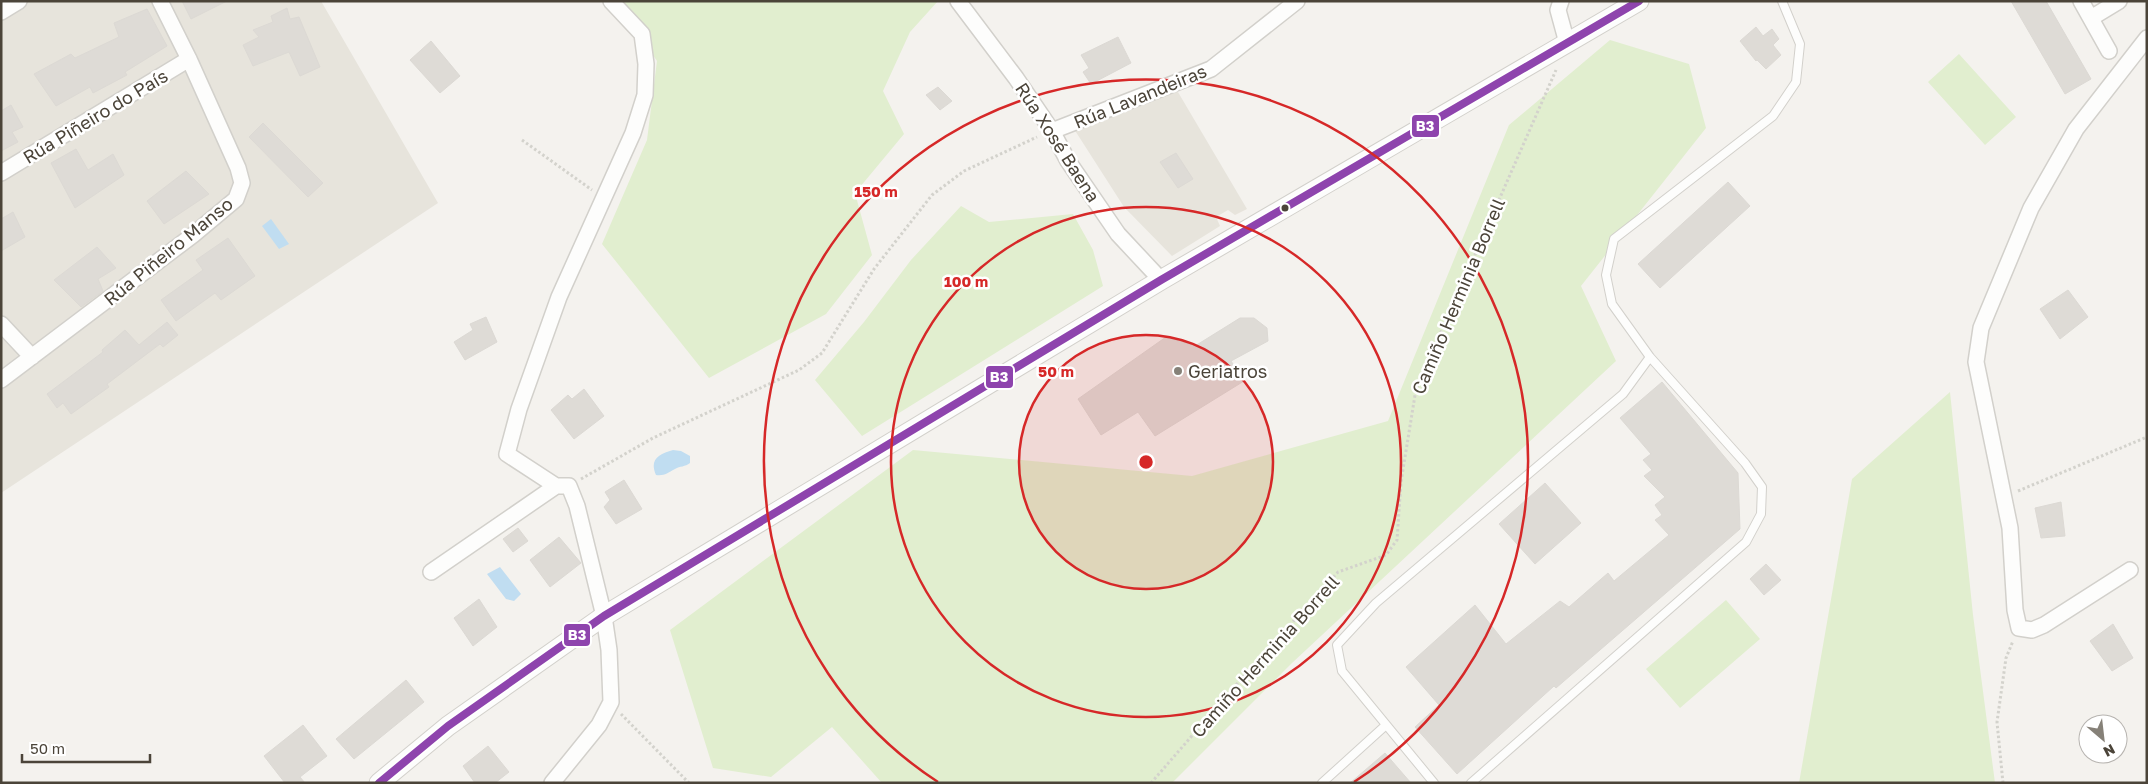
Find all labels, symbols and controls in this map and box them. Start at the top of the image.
street label: Rúa Lavandeiras [1070,59,1210,133]
street label: Rúa Piñeiro do País [19,64,171,168]
street label: Rúa Xosé Baena [1011,78,1105,206]
line badge: B3 [1411,114,1440,138]
text: B3 [1416,117,1434,134]
text: 150 m [854,182,898,200]
street label: Rúa Piñeiro Manso [99,192,237,310]
street label: Camiño Herminia Borrell [1407,195,1509,397]
unlabelled marker [1280,203,1290,213]
text: 100 m [944,272,988,290]
place label: Geriatros [1188,360,1267,382]
text: 50 m [1038,362,1074,380]
line badge: B3 [985,365,1014,389]
marker: Geriatros [1172,365,1184,377]
text: B3 [990,368,1008,385]
centre of rings [1137,453,1155,471]
street label: Camiño Herminia Borrell [1186,570,1344,742]
line badge: B3 [563,623,591,647]
text: B3 [568,626,586,643]
north arrow [2078,714,2128,764]
scale bar [22,732,150,764]
text: 50 m [30,739,65,757]
text: N [2101,741,2118,761]

